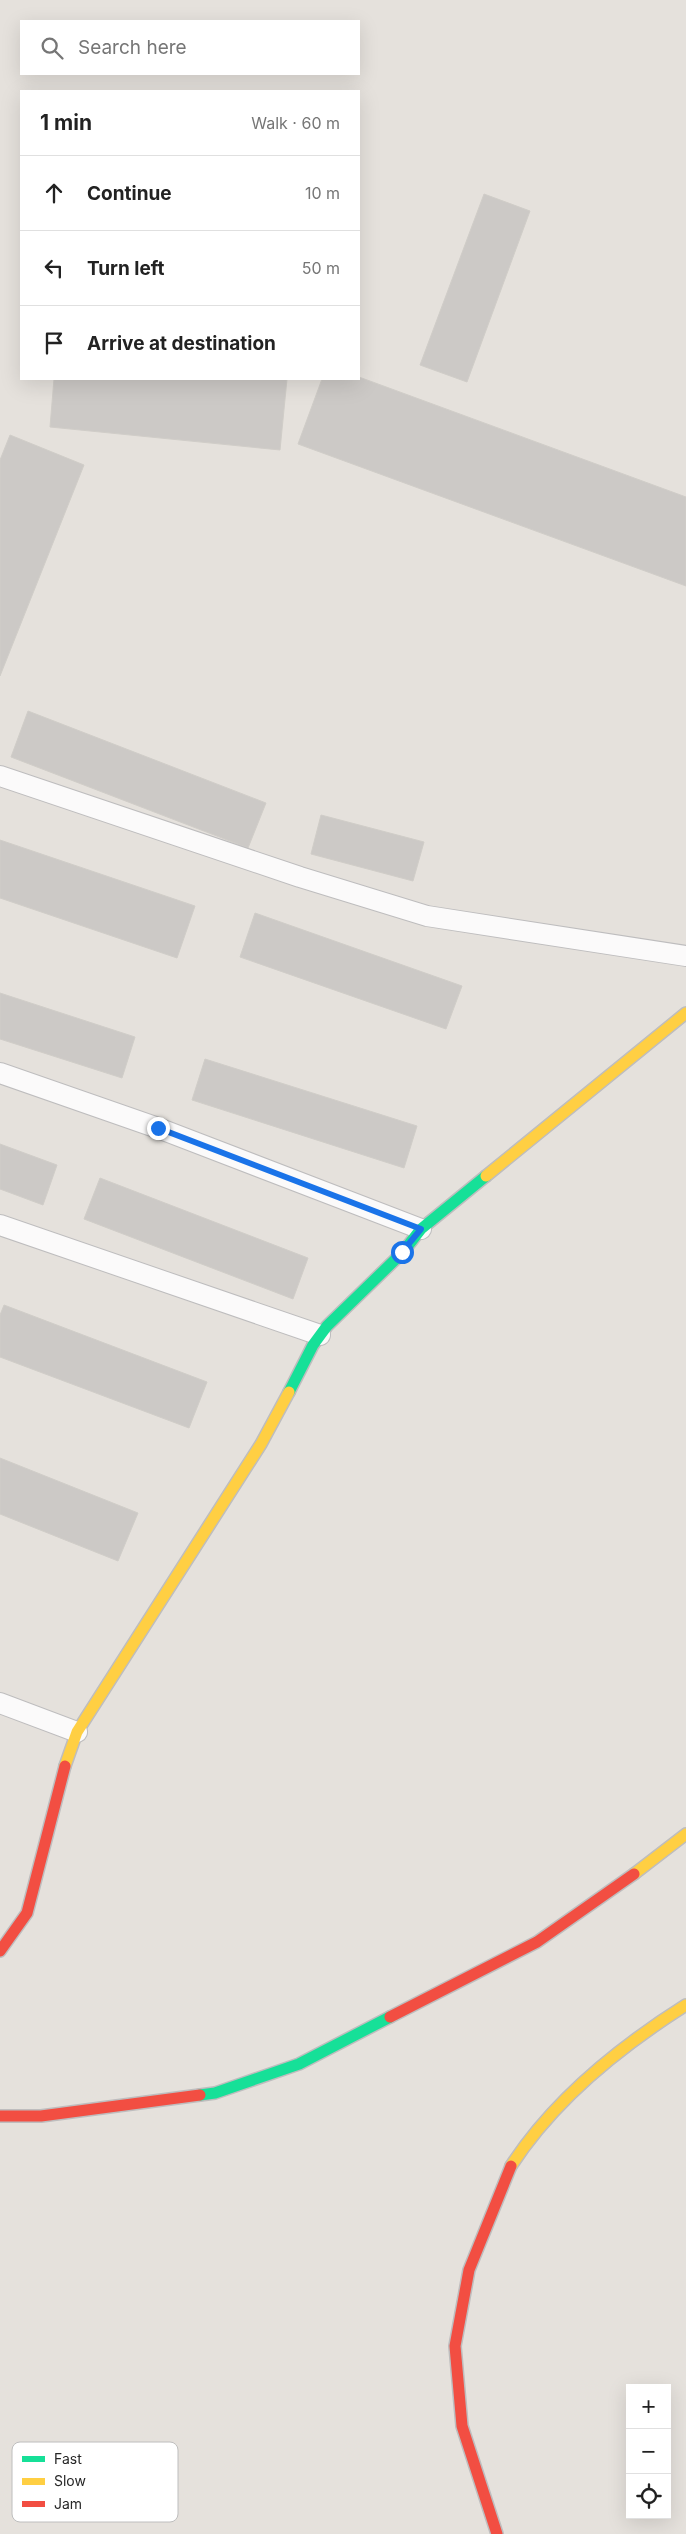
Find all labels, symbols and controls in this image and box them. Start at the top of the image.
search box [20,20,360,75]
icon: search [38,34,66,62]
text: Search here [78,36,187,59]
text: 1 min [40,110,92,135]
text: Walk · 60 m [251,113,340,133]
icon: ahead [40,179,68,207]
text: Continue [87,182,172,205]
text: 10 m [305,183,340,203]
icon: left [40,254,68,282]
text: Turn left [87,257,165,280]
text: 50 m [302,258,340,278]
icon: arrive [40,329,68,357]
text: Arrive at destination [87,332,276,355]
route end [147,1117,170,1140]
route start [391,1241,414,1264]
map controls [626,2384,671,2519]
button: + [626,2384,671,2429]
button: − [626,2429,671,2474]
legend [12,2442,178,2522]
text: Fast [54,2450,82,2467]
text: Slow [54,2472,86,2489]
button: locate [626,2474,671,2519]
text: Jam [54,2495,82,2512]

